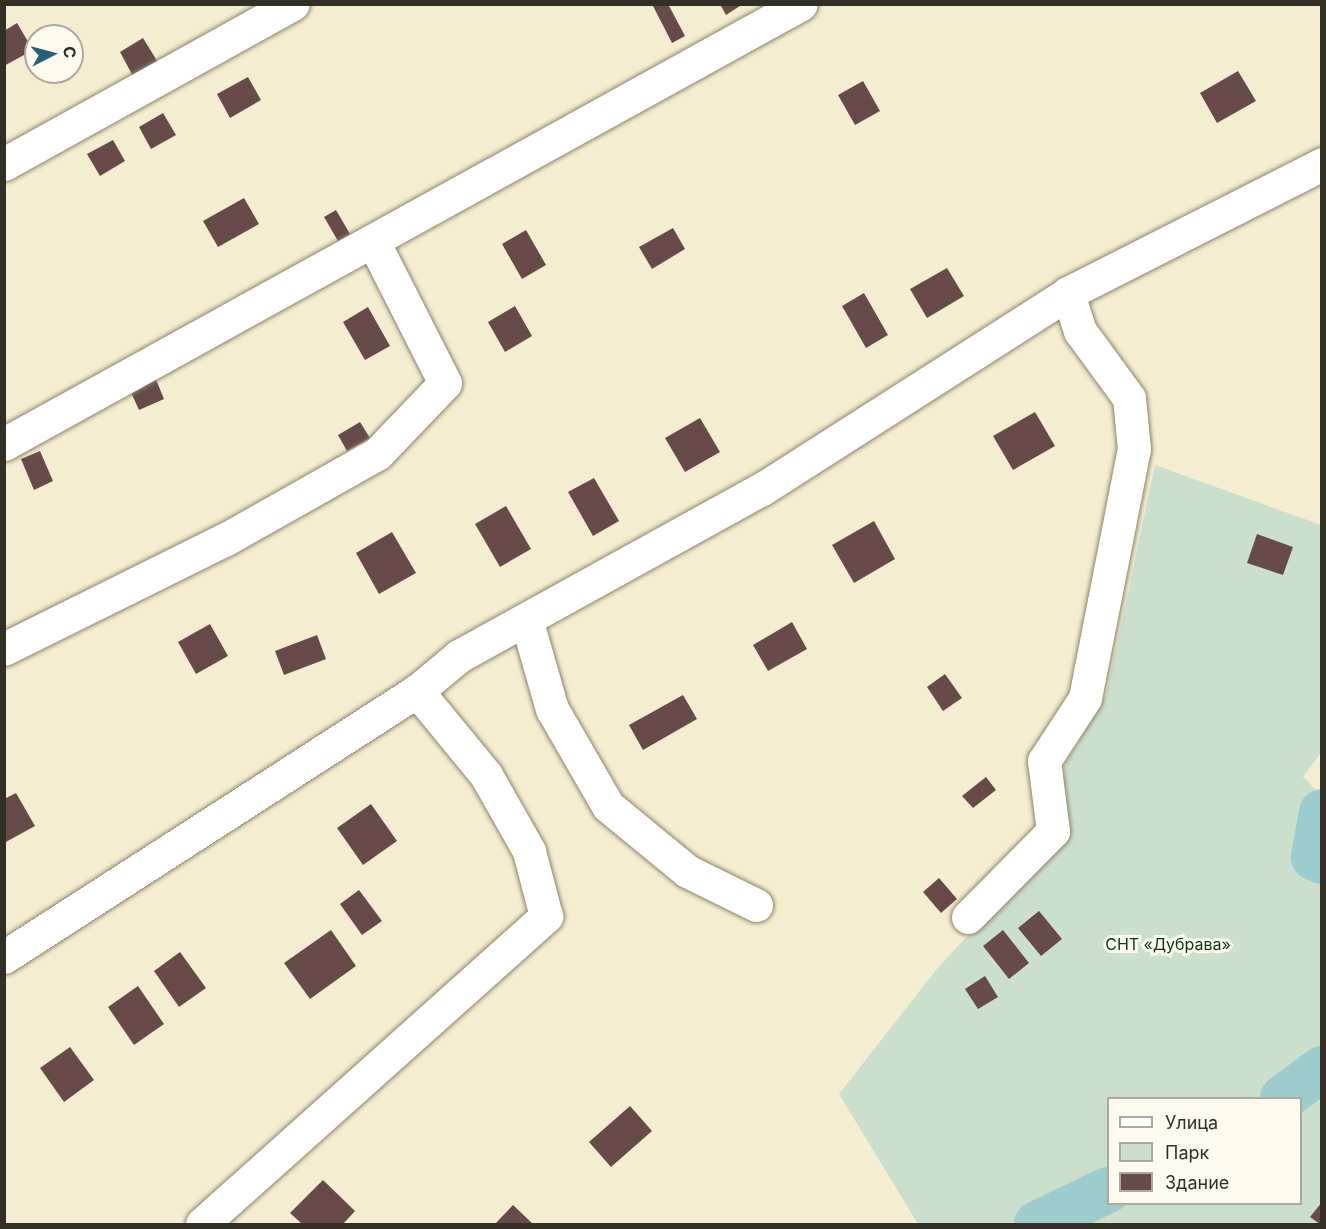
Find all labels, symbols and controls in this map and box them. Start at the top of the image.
north arrow [24,24,84,84]
text: С [59,45,80,59]
park label: СНТ «Дубрава» [1105,934,1231,954]
legend [1107,1097,1302,1205]
text: Улица [1165,1112,1218,1133]
text: Парк [1165,1142,1209,1163]
text: Здание [1165,1172,1229,1193]

